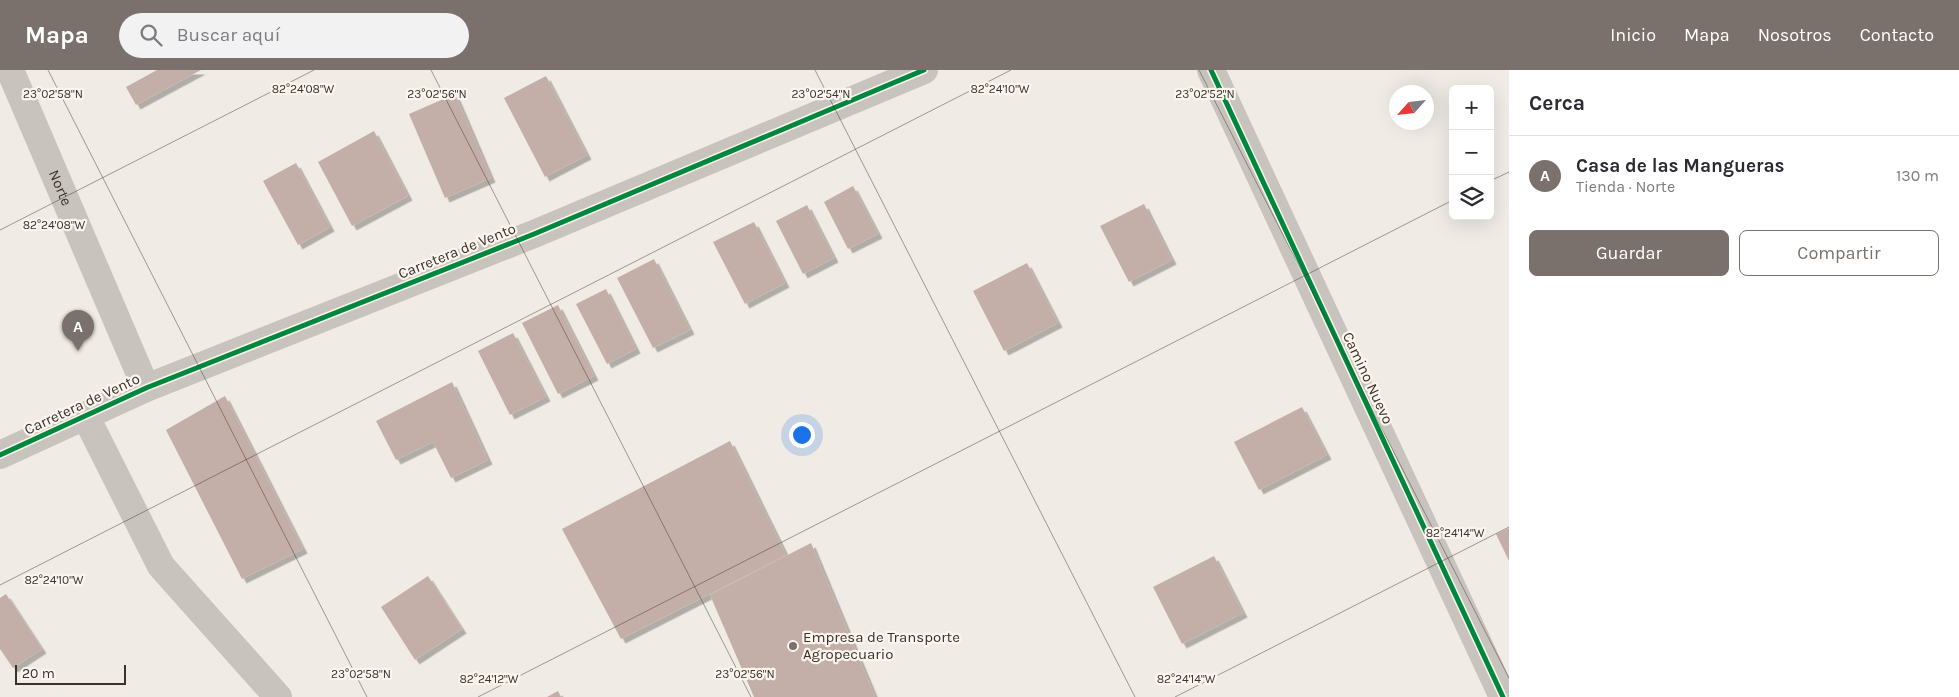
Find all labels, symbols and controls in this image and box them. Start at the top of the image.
search box [119,13,469,58]
text: Mapa [25,21,89,49]
icon: search [137,21,165,49]
text: Buscar aquí [177,24,280,46]
text: Inicio [1610,24,1656,46]
text: Mapa [1684,24,1730,46]
text: Nosotros [1758,24,1832,46]
text: Contacto [1860,24,1934,46]
text: 82°24'08"W [272,82,335,96]
text: 82°24'10"W [970,82,1030,96]
north arrow [1389,85,1434,130]
map controls [1449,85,1494,220]
button: + [1449,85,1494,130]
text: 23°02'58"N [23,87,83,101]
text: 23°02'56"N [407,87,467,101]
text: 23°02'54"N [791,87,851,101]
text: 23°02'52"N [1175,87,1235,101]
text: Cerca [1529,91,1585,115]
button: − [1449,130,1494,175]
text: Casa de las Mangueras [1576,155,1785,177]
text: A [1540,166,1550,185]
text: 130 m [1896,166,1939,185]
street label: Norte [45,167,76,208]
button: layers [1449,175,1494,220]
text: Tienda · Norte [1576,177,1675,196]
text: 82°24'08"W [23,218,86,232]
street label: Carretera de Vento [396,219,518,283]
button: Guardar [1529,230,1729,276]
button: Compartir [1739,230,1939,276]
pin: A [62,310,94,351]
street label: Camino Nuevo [1339,329,1397,427]
street label: Carretera de Vento [21,369,143,439]
your location [789,422,815,448]
text: 82°24'14"W [1426,526,1485,540]
text: 82°24'10"W [24,573,84,587]
place label: Empresa de Transporte Agropecuario [803,628,960,663]
marker: Empresa de Transporte Agropecuario [787,640,799,652]
scale bar [15,662,126,685]
text: 20 m [22,665,55,682]
text: 23°02'58"N [331,667,391,681]
text: 23°02'56"N [715,667,775,681]
text: 82°24'12"W [460,672,519,686]
text: 82°24'14"W [1157,672,1216,686]

